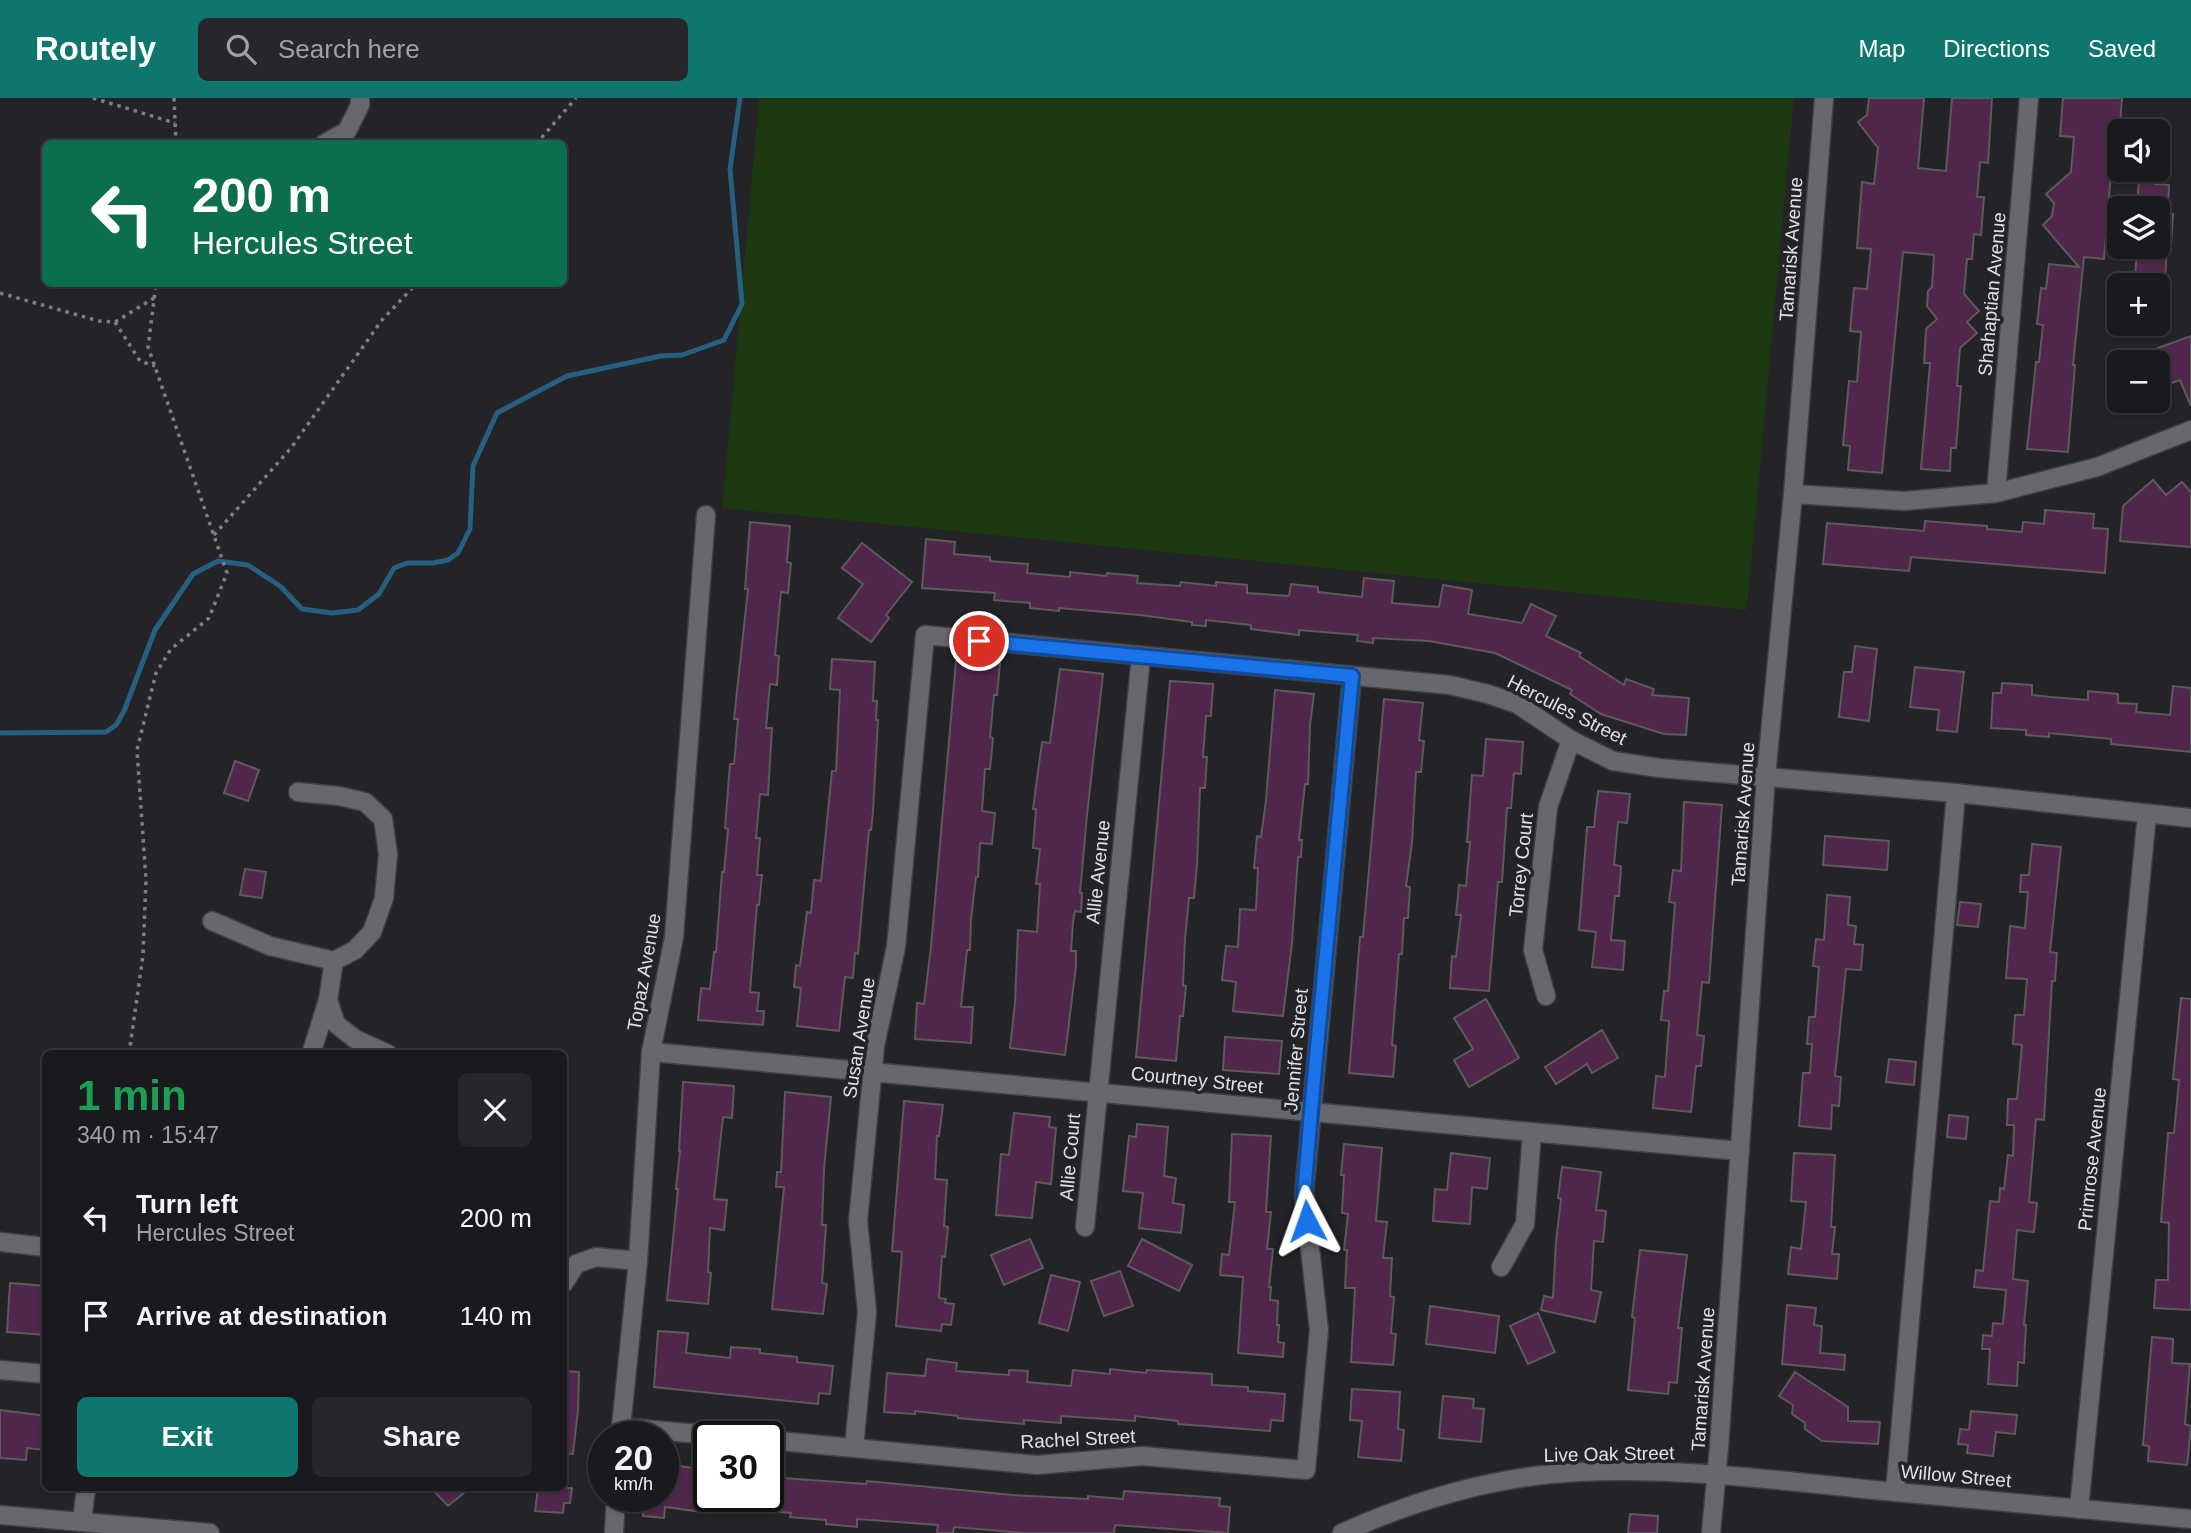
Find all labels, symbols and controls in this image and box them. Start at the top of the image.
search box [198,18,688,81]
text: Routely [35,30,156,67]
icon: search [222,30,260,68]
text: Search here [278,34,420,64]
text: Map [1859,35,1905,62]
text: Directions [1943,35,2050,62]
text: Saved [2088,35,2156,62]
map controls [2107,119,2170,413]
button: sound [2107,119,2170,182]
icon: left [77,168,168,259]
text: 200 m [192,168,331,222]
street label: Tamarisk Avenue [1775,176,1807,322]
button: layers [2107,196,2170,259]
street label: Shahaptian Avenue [1974,211,2010,377]
text: Hercules Street [192,225,413,261]
button: + [2107,273,2170,336]
button: − [2107,350,2170,413]
pin [949,611,1009,671]
icon: arrive [960,622,998,660]
street label: Hercules Street [1504,671,1631,749]
street label: Tamarisk Avenue [1727,741,1759,887]
street label: Torrey Court [1505,811,1537,918]
street label: Allie Avenue [1082,819,1114,925]
street label: Topaz Avenue [623,912,665,1032]
street label: Susan Avenue [839,976,879,1100]
street label: Jennifer Street [1280,987,1312,1112]
street label: Courtney Street [1130,1063,1265,1097]
text: 1 min [77,1072,187,1119]
button: close [458,1073,532,1147]
street label: Primrose Avenue [2074,1086,2110,1232]
street label: Allie Court [1056,1112,1084,1202]
text: 340 m · 15:47 [77,1122,219,1148]
position arrow [1270,1184,1344,1258]
text: Turn left [136,1189,238,1219]
icon: left [77,1199,115,1237]
text: 200 m [460,1203,532,1233]
text: Hercules Street [136,1220,295,1246]
icon: arrive [77,1297,115,1335]
text: Arrive at destination [136,1301,387,1331]
text: 140 m [460,1301,532,1331]
street label: Tamarisk Avenue [1687,1306,1719,1452]
button: Exit [77,1397,298,1477]
button: Share [312,1397,532,1477]
speed limit sign: 30 [693,1421,784,1512]
street label: Rachel Street [1020,1425,1137,1452]
text: 20 [614,1438,653,1477]
street label: Live Oak Street [1543,1442,1675,1466]
street label: Willow Street [1900,1461,2013,1491]
text: km/h [614,1474,653,1494]

